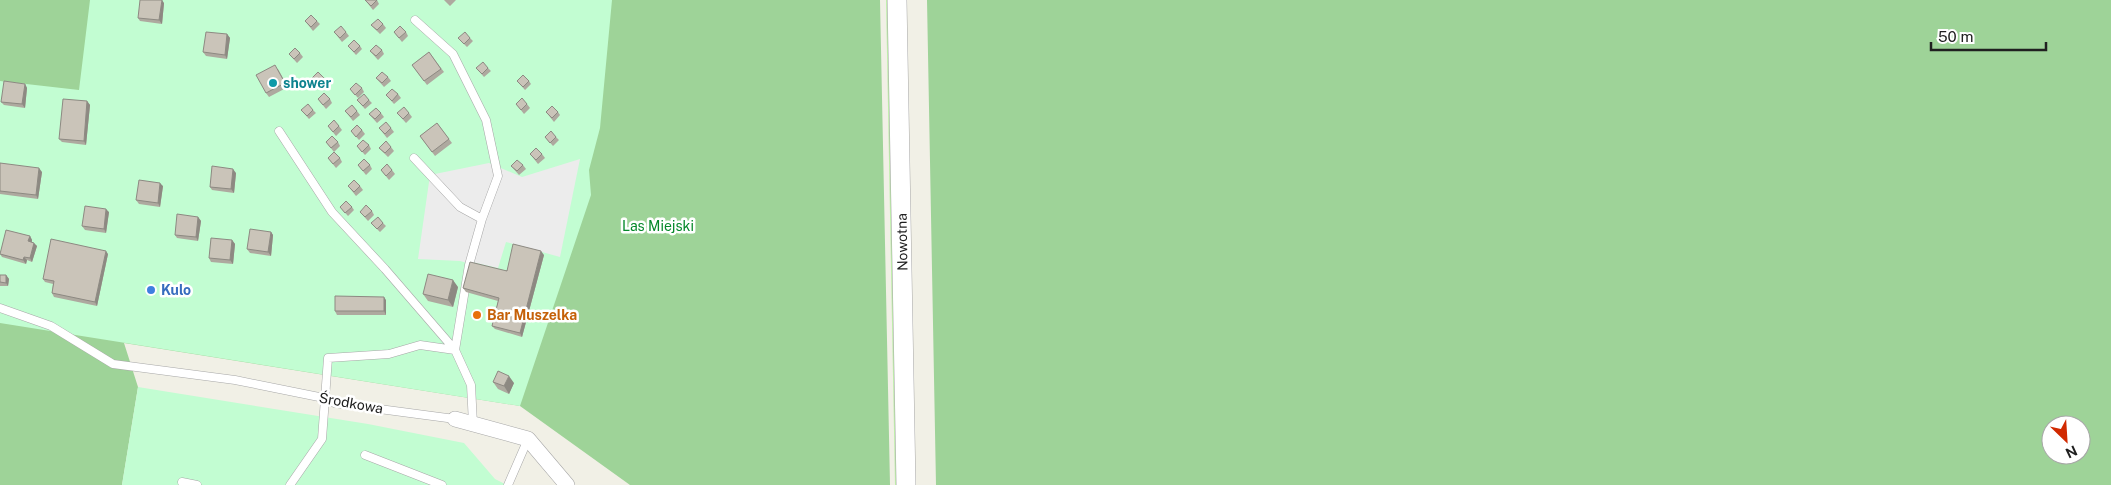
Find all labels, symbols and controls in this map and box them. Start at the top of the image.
scale bar [1931,20,2046,52]
text: 50 m [1938,28,1973,45]
place label: shower [283,75,331,91]
marker: shower [267,77,279,89]
street label: Nowotna [893,213,911,271]
park label: Las Miejski [622,218,694,234]
place label: Kulo [161,282,191,298]
marker: Kulo [145,284,157,296]
place label: Bar Muszelka [487,307,577,323]
marker: Bar Muszelka [471,309,483,321]
street label: Środkowa [318,388,385,417]
north arrow [2041,415,2091,465]
text: N [2063,442,2080,461]

